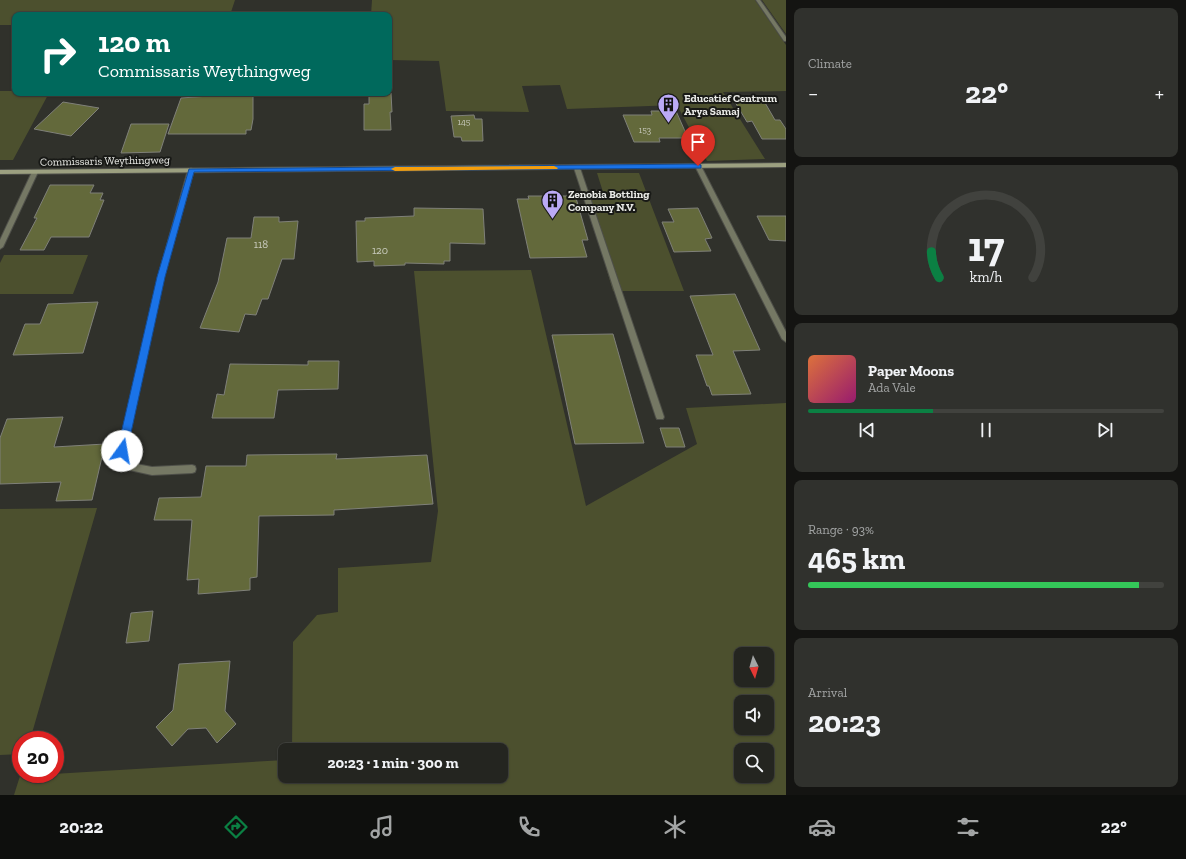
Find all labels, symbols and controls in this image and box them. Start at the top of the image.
text: 120 m [98,26,170,59]
icon: right [32,28,84,80]
text: Climate [808,56,852,71]
text: Commissaris Weythingweg [98,60,311,82]
text: 22° [965,75,1008,111]
text: − [808,80,818,107]
text: + [1155,80,1164,107]
building icon: Educatief Centrum Arya Samaj [656,91,682,124]
place label: Educatief Centrum Arya Samaj [684,92,778,118]
house number: 145 [458,117,471,127]
house number: 153 [639,125,651,135]
pin [681,125,715,166]
icon: arrive [687,131,709,153]
street label: Commissaris Weythingweg [40,153,170,169]
building icon: Zenobia Bottling Company N.V. [539,187,565,220]
place label: Zenobia Bottling Company N.V. [568,188,650,214]
text: 17 [968,222,1005,272]
house number: 118 [254,238,268,251]
house number: 120 [372,244,388,257]
text: km/h [970,269,1002,286]
text: Paper Moons [868,362,954,380]
text: Ada Vale [868,380,916,395]
icon: previous [856,419,878,441]
icon: pause [975,419,997,441]
icon: next [1094,419,1116,441]
position arrow [101,430,143,472]
text: Range · 93% [808,522,874,537]
text: 465 km [808,541,905,577]
north arrow [734,647,774,687]
map controls [734,647,774,783]
text: Arrival [808,685,847,700]
button: sound [734,695,774,735]
text: 20:23 [808,704,881,740]
speed limit sign: 20 [12,731,64,783]
button: search [734,743,774,783]
text: 20:23 · 1 min · 300 m [327,754,459,772]
icon: directions [222,813,250,841]
icon: music [368,813,396,841]
icon: phone [515,813,543,841]
icon: climate [661,813,689,841]
icon: car [808,813,836,841]
icon: filters [954,813,982,841]
text: 20:22 [59,816,103,838]
text: 22° [1101,816,1127,838]

